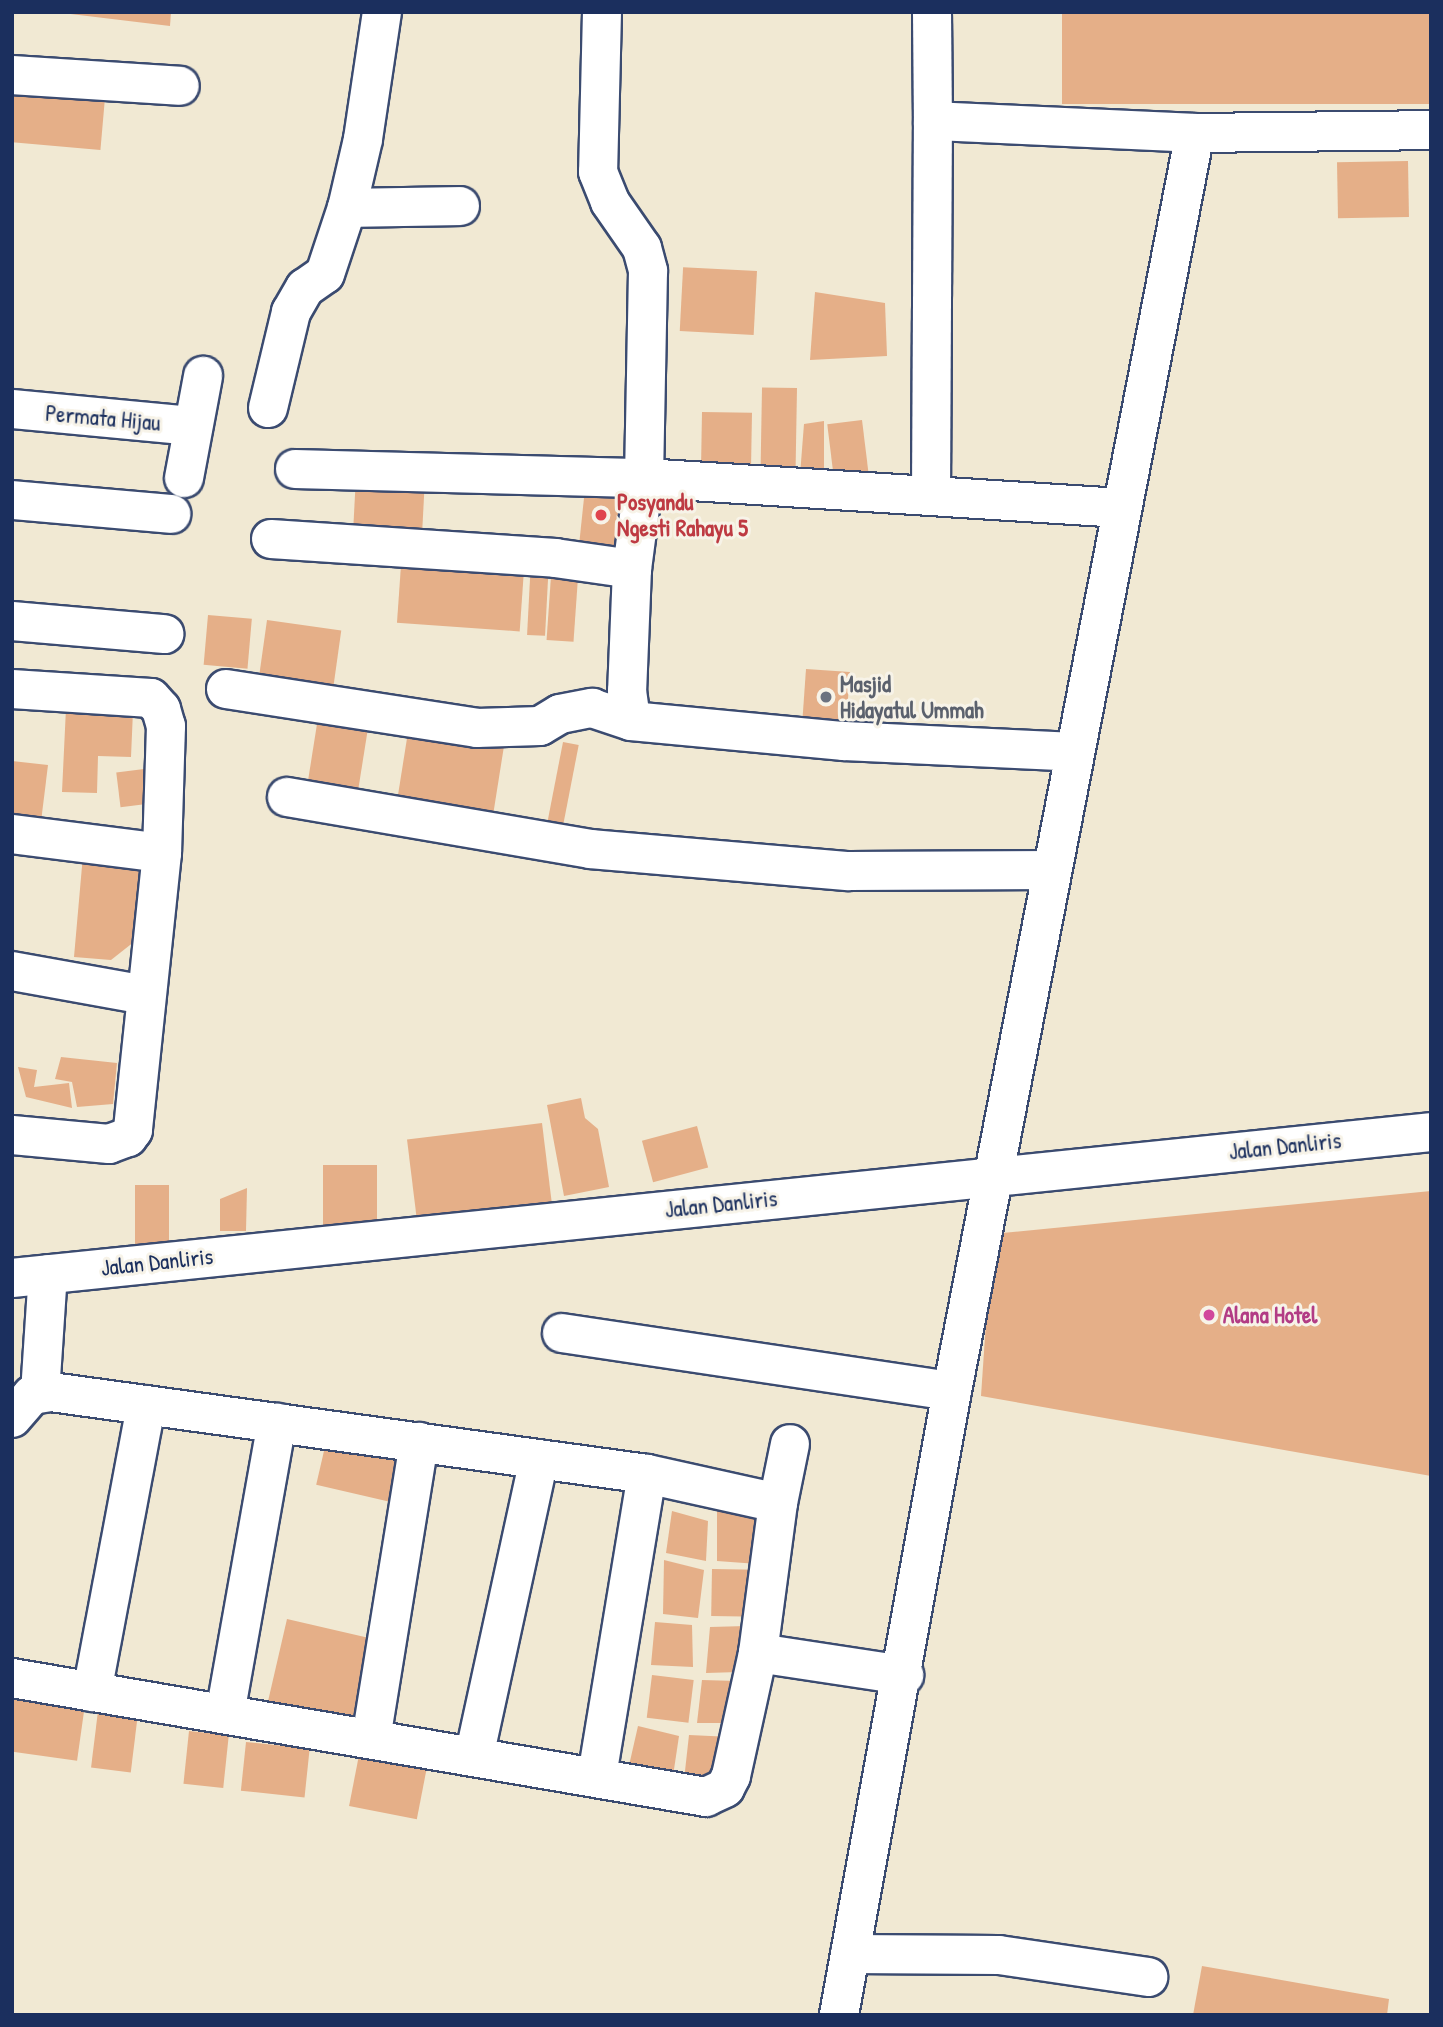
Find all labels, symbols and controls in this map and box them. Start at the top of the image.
street label: Permata Hijau [44,399,162,437]
place label: Posyandu Ngesti Rahayu 5 [617,488,748,542]
marker: Posyandu Ngesti Rahayu 5 [591,505,611,525]
place label: Masjid Hidayatul Ummah [840,670,984,724]
marker: Masjid Hidayatul Ummah [818,689,834,705]
street label: Jalan Danliris [1227,1126,1343,1166]
street label: Jalan Danliris [663,1184,779,1224]
street label: Jalan Danliris [99,1242,215,1282]
place label: Alana Hotel [1223,1301,1317,1329]
marker: Alana Hotel [1201,1307,1217,1323]

